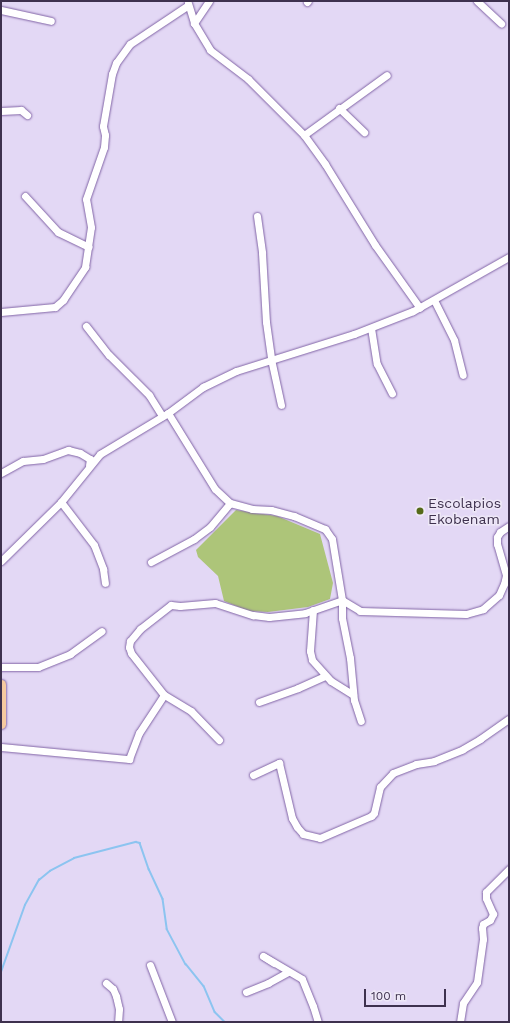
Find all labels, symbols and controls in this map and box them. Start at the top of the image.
place label: Escolapios Ekobenam [428,495,501,528]
marker: Escolapios Ekobenam [415,506,425,516]
scale bar [366,981,448,1007]
text: 100 m [371,989,406,1003]

